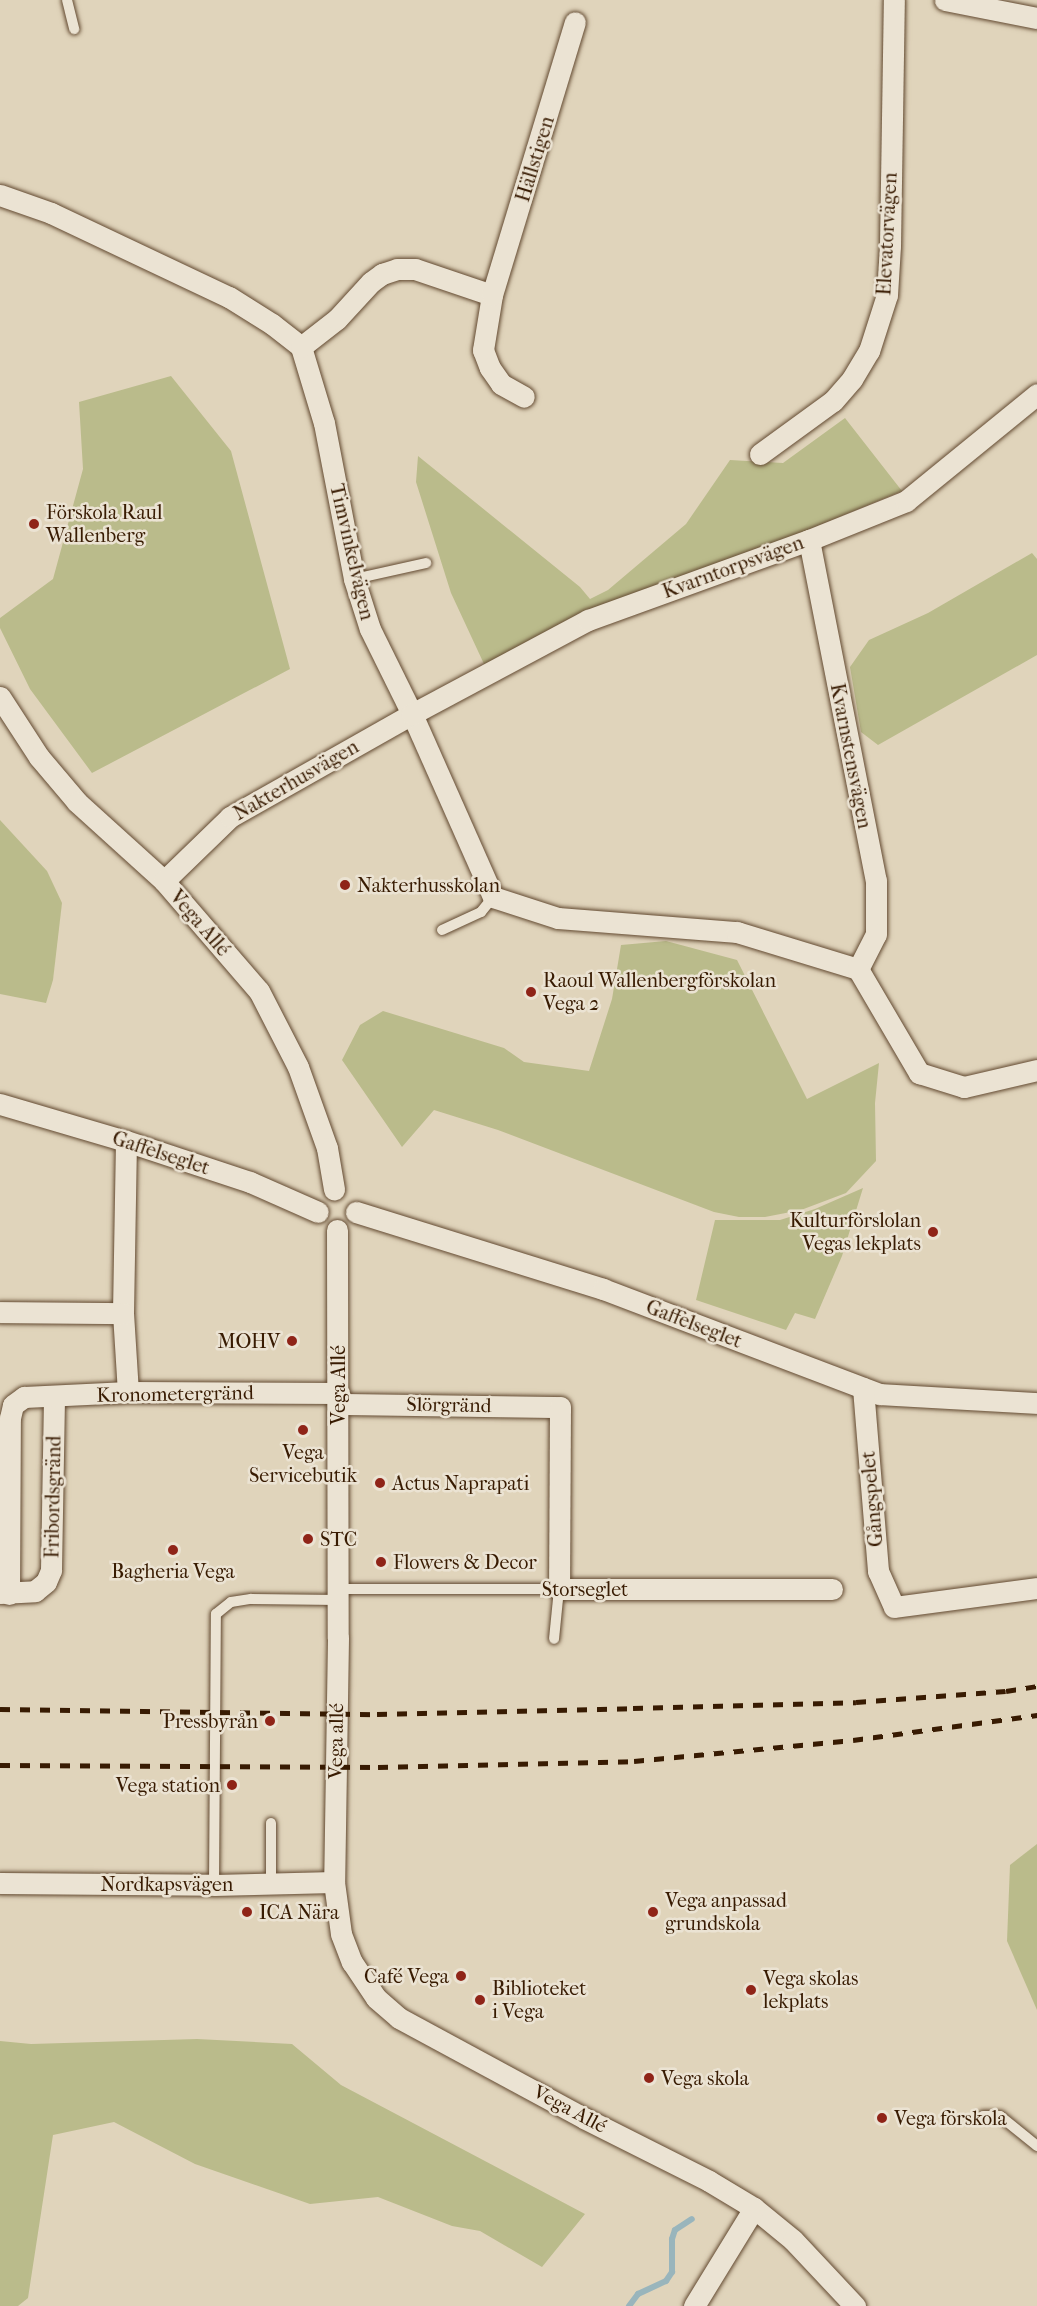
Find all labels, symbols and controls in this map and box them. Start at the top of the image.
street label: Hällstigen [511,113,559,205]
street label: Elevatorvägen [872,172,902,296]
street label: Timvinkelvägen [325,481,379,623]
place label: Förskola Raul Wallenberg [46,500,162,547]
marker: Förskola Raul Wallenberg [27,517,41,531]
street label: Kvarntorpsvägen [659,530,807,604]
street label: Kvarnstensvägen [825,681,877,831]
street label: Nakterhusvägen [229,734,363,826]
place label: Nakterhusskolan [357,873,500,897]
marker: Nakterhusskolan [338,878,352,892]
street label: Vega Allé [165,885,235,961]
place label: Raoul Wallenbergförskolan Vega 2 [543,969,776,1016]
marker: Raoul Wallenbergförskolan Vega 2 [524,985,538,999]
street label: Gaffelseglet [109,1126,213,1180]
place label: Kulturförslolan Vegas lekplats [789,1208,921,1255]
marker: Kulturförslolan Vegas lekplats [926,1225,940,1239]
street label: Gaffelseglet [643,1295,745,1353]
place label: MOHV [217,1329,280,1353]
marker: MOHV [285,1334,299,1348]
street label: Vega Allé [326,1345,350,1425]
street label: Kronometergränd [96,1381,254,1407]
street label: Slörgränd [406,1392,492,1418]
marker: Vega Servicebutik [296,1423,310,1437]
street label: Fribordsgränd [40,1435,66,1559]
place label: Vega Servicebutik [249,1440,357,1487]
street label: Gångspelet [856,1450,888,1548]
place label: Actus Naprapati [392,1471,530,1495]
marker: Actus Naprapati [373,1476,387,1490]
place label: STC [320,1527,357,1551]
marker: STC [301,1532,315,1546]
marker: Bagheria Vega [166,1543,180,1557]
place label: Flowers & Decor [393,1550,537,1574]
marker: Flowers & Decor [374,1555,388,1569]
place label: Bagheria Vega [111,1559,235,1583]
street label: Storseglet [542,1577,628,1601]
street label: Vega allé [323,1703,349,1779]
place label: Pressbyrån [163,1709,258,1733]
marker: Pressbyrån [263,1714,277,1728]
place label: Vega station [116,1773,220,1797]
marker: Vega station [225,1778,239,1792]
street label: Nordkapsvägen [101,1872,233,1896]
place label: Vega anpassad grundskola [665,1888,787,1935]
place label: ICA Nära [259,1900,339,1924]
marker: ICA Nära [240,1905,254,1919]
marker: Vega anpassad grundskola [646,1905,660,1919]
place label: Café Vega [364,1964,449,1988]
place label: Vega skolas lekplats [763,1966,858,2013]
marker: Café Vega [454,1969,468,1983]
place label: Biblioteket i Vega [492,1976,586,2023]
marker: Vega skolas lekplats [744,1983,758,1997]
marker: Biblioteket i Vega [473,1993,487,2007]
place label: Vega skola [661,2066,749,2090]
marker: Vega skola [642,2071,656,2085]
street label: Vega Allé [529,2080,611,2138]
place label: Vega förskola [894,2106,1007,2130]
marker: Vega förskola [875,2111,889,2125]

